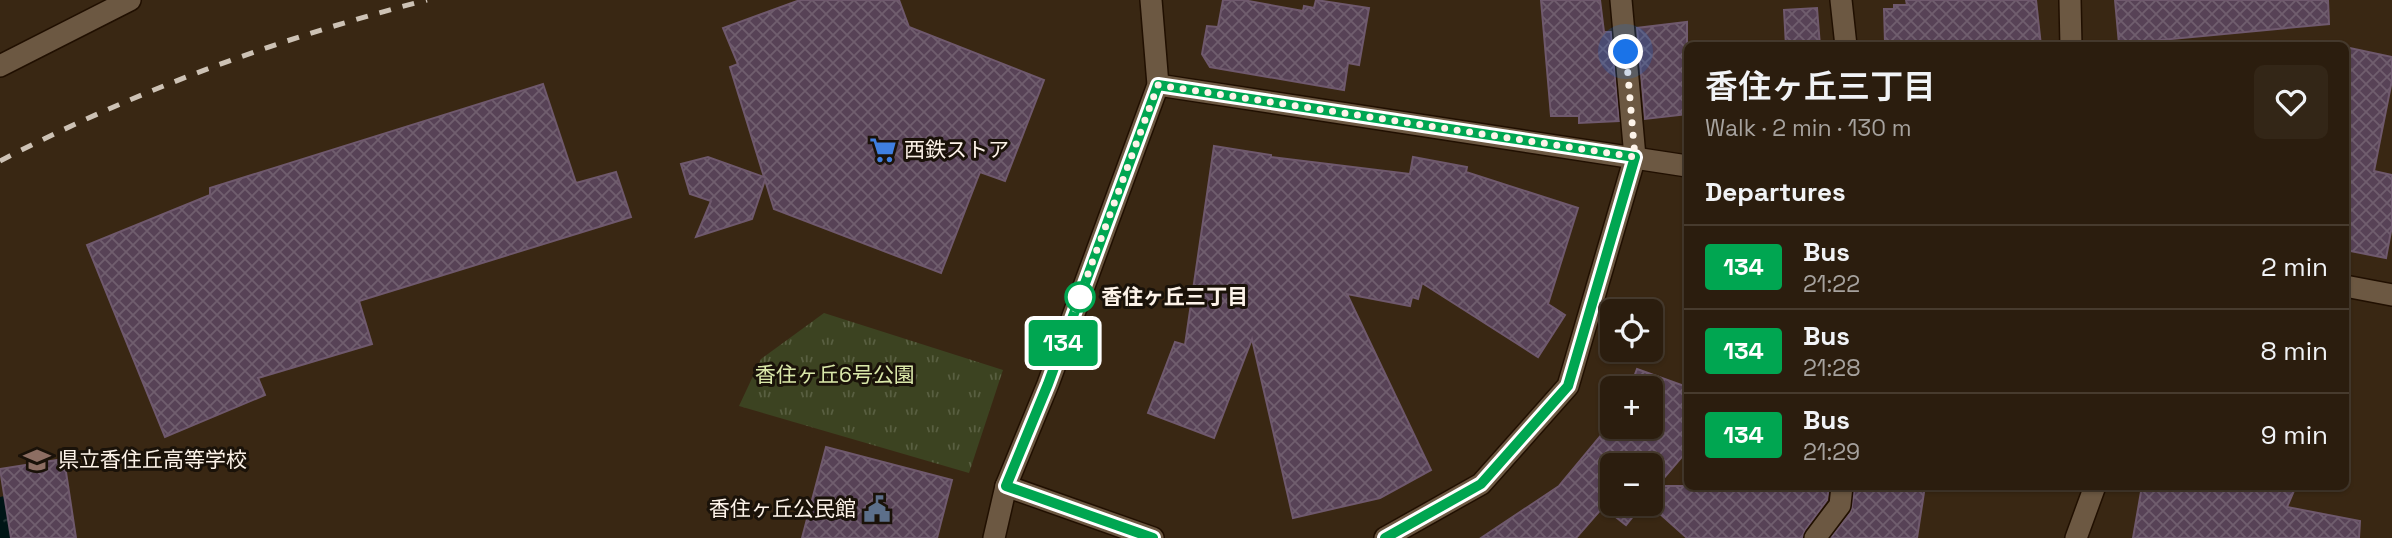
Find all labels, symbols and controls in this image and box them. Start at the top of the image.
your location [1608,34,1643,69]
button: heart [2254,65,2328,139]
text: 香住ヶ丘三丁目 [1705,66,1936,108]
text: Walk · 2 min · 130 m [1705,113,1912,143]
supermarket icon: 西鉄ストア [868,135,898,165]
place label: 西鉄ストア [904,136,1009,163]
text: Departures [1705,175,1846,209]
text: Bus [1803,235,1850,269]
text: 2 min [2261,250,2328,284]
text: 134 [1723,251,1764,282]
text: 21:22 [1803,269,1860,299]
marker: 香住ヶ丘三丁目 [1065,282,1095,312]
place label: 香住ヶ丘三丁目 [1101,283,1248,310]
map controls [1600,299,1663,516]
button: locate [1600,299,1663,362]
text: Bus [1803,319,1850,353]
line badge: 134 [1023,320,1103,366]
text: 134 [1043,327,1083,358]
text: 8 min [2260,334,2328,368]
text: 134 [1723,335,1764,366]
text: 21:28 [1803,353,1861,383]
park label: 香住ヶ丘6号公園 [755,361,915,388]
button: + [1600,376,1663,439]
text: Bus [1803,403,1850,437]
text: 9 min [2261,418,2328,452]
text: 134 [1723,419,1764,450]
text: 21:29 [1803,437,1860,467]
school or university icon: 県立香住丘高等学校 [22,445,52,475]
place label: 県立香住丘高等学校 [58,446,247,473]
button: − [1600,453,1663,516]
public building icon: 香住ヶ丘公民館 [862,494,892,524]
place label: 香住ヶ丘公民館 [709,495,856,522]

